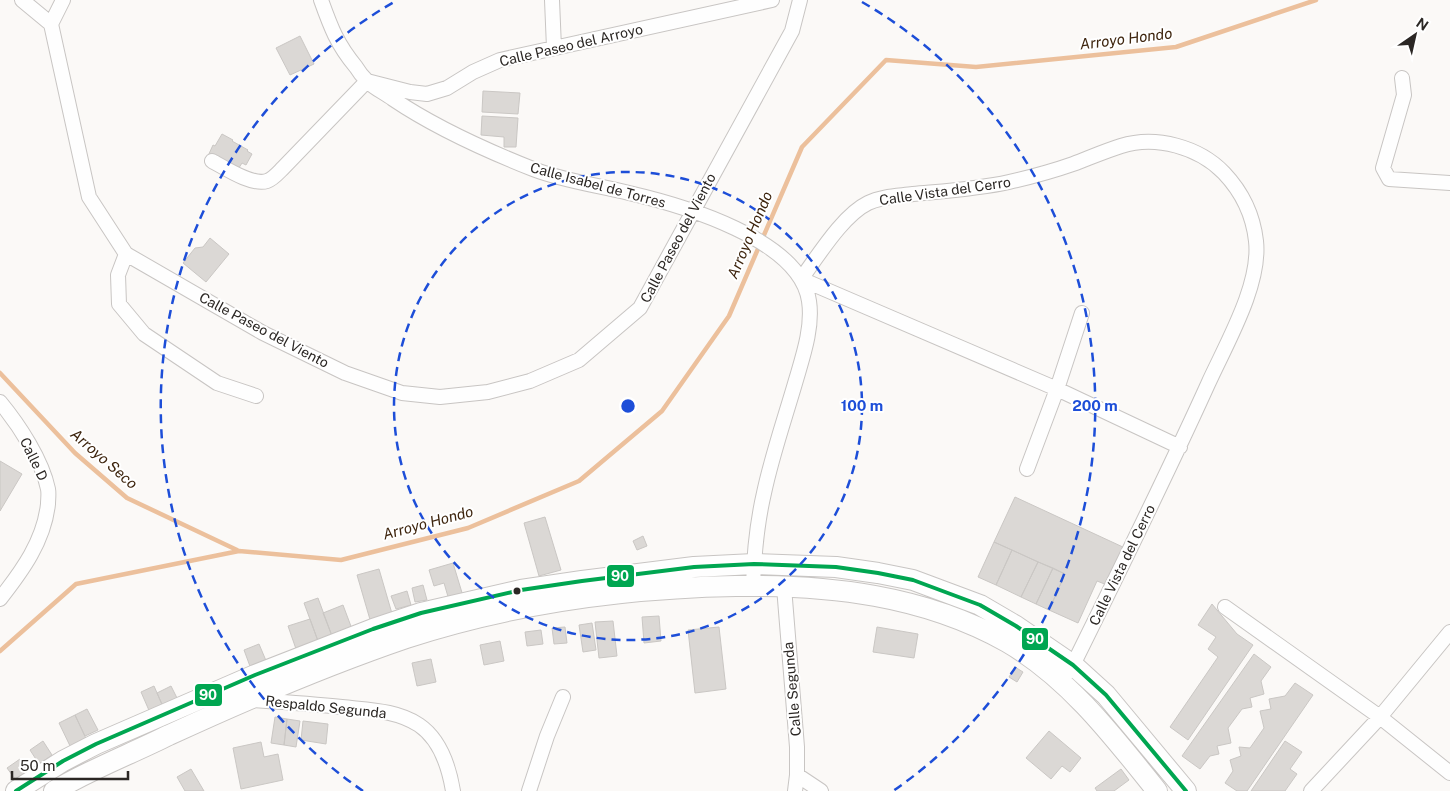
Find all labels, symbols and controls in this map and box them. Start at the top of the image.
north arrow [1390,10,1440,60]
text: N [1413,15,1431,34]
street label: Calle Paseo del Arroyo [498,21,644,69]
water label: Arroyo Hondo [1079,24,1173,53]
street label: Calle Isabel de Torres [528,159,668,211]
street label: Calle Paseo del Viento [637,170,719,305]
street label: Calle Vista del Cerro [878,174,1012,208]
water label: Arroyo Hondo [724,189,776,281]
street label: Calle Paseo del Viento [197,289,332,371]
centre of rings [619,397,637,415]
text: 100 m [841,397,883,414]
text: 200 m [1072,397,1118,414]
water label: Arroyo Seco [68,425,141,492]
street label: Calle D [17,435,51,483]
water label: Arroyo Hondo [381,502,475,543]
street label: Calle Vista del Cerro [1086,502,1158,628]
line badge: 90 [606,564,635,588]
text: 90 [611,568,629,584]
unlabelled marker [512,586,522,596]
line badge: 90 [1021,627,1049,651]
text: 90 [1026,631,1044,647]
street label: Calle Segunda [780,641,804,737]
line badge: 90 [194,683,223,707]
text: 90 [199,687,217,703]
street label: Respaldo Segunda [265,693,387,721]
scale bar [12,748,129,780]
text: 50 m [20,757,55,774]

